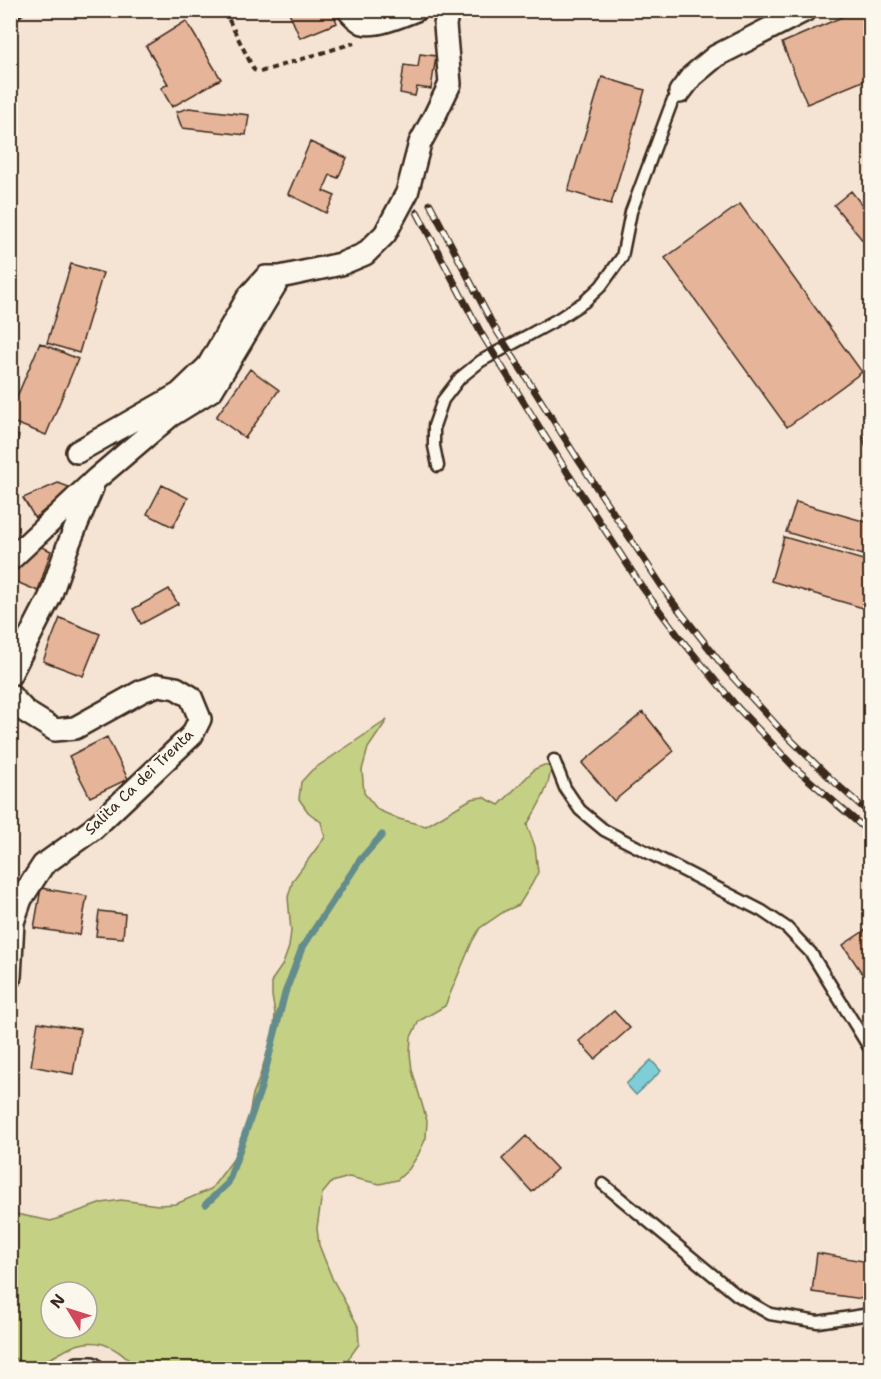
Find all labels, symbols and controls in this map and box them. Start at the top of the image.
street label: Salita Ca dei Trenta [80,724,198,839]
north arrow [39,1280,99,1340]
text: N [45,1290,70,1313]

